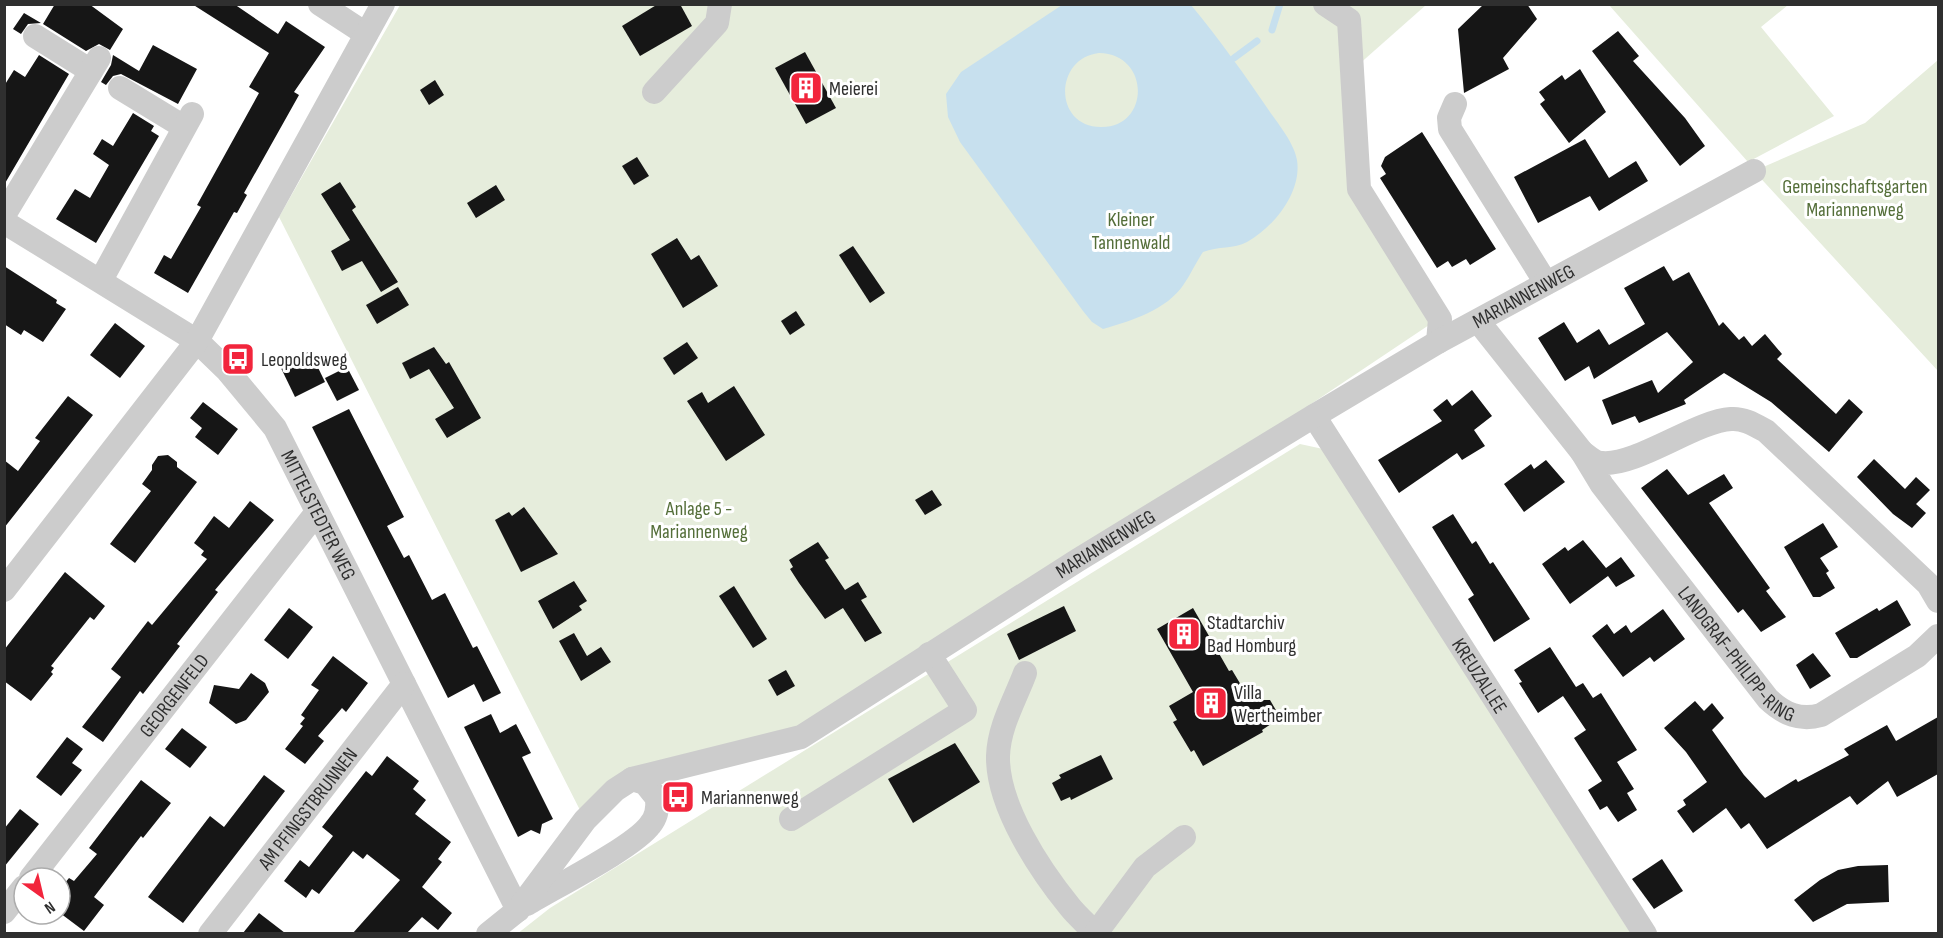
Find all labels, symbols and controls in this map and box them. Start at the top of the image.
building icon: Meierei [788,70,824,106]
place label: Meierei [829,77,878,101]
park label: Gemeinschaftsgarten Mariannenweg [1782,175,1928,222]
park label: Kleiner Tannenwald [1092,208,1170,255]
street label: MARIANNENWEG [1469,259,1579,334]
bus stop icon: Leopoldsweg [220,341,256,377]
place label: Leopoldsweg [261,348,348,372]
street label: MITTELSTEDTER WEG [275,446,361,584]
park label: Anlage 5 - Mariannenweg [650,497,748,544]
street label: MARIANNENWEG [1052,505,1160,584]
street label: LANDGRAF-PHILIPP-RING [1672,582,1798,728]
place label: Stadtarchiv Bad Homburg [1207,611,1296,658]
building icon: Stadtarchiv Bad Homburg [1166,616,1202,652]
street label: KREUZALLEE [1446,634,1512,718]
street label: GEORGENFELD [135,649,215,742]
place label: Villa Wertheimber [1234,681,1322,728]
building icon: Villa Wertheimber [1193,685,1229,721]
street label: AM PFINGSTBRUNNEN [253,743,363,875]
bus stop icon: Mariannenweg [660,779,696,815]
place label: Mariannenweg [701,786,799,810]
north arrow [12,866,72,926]
text: N [41,897,58,917]

